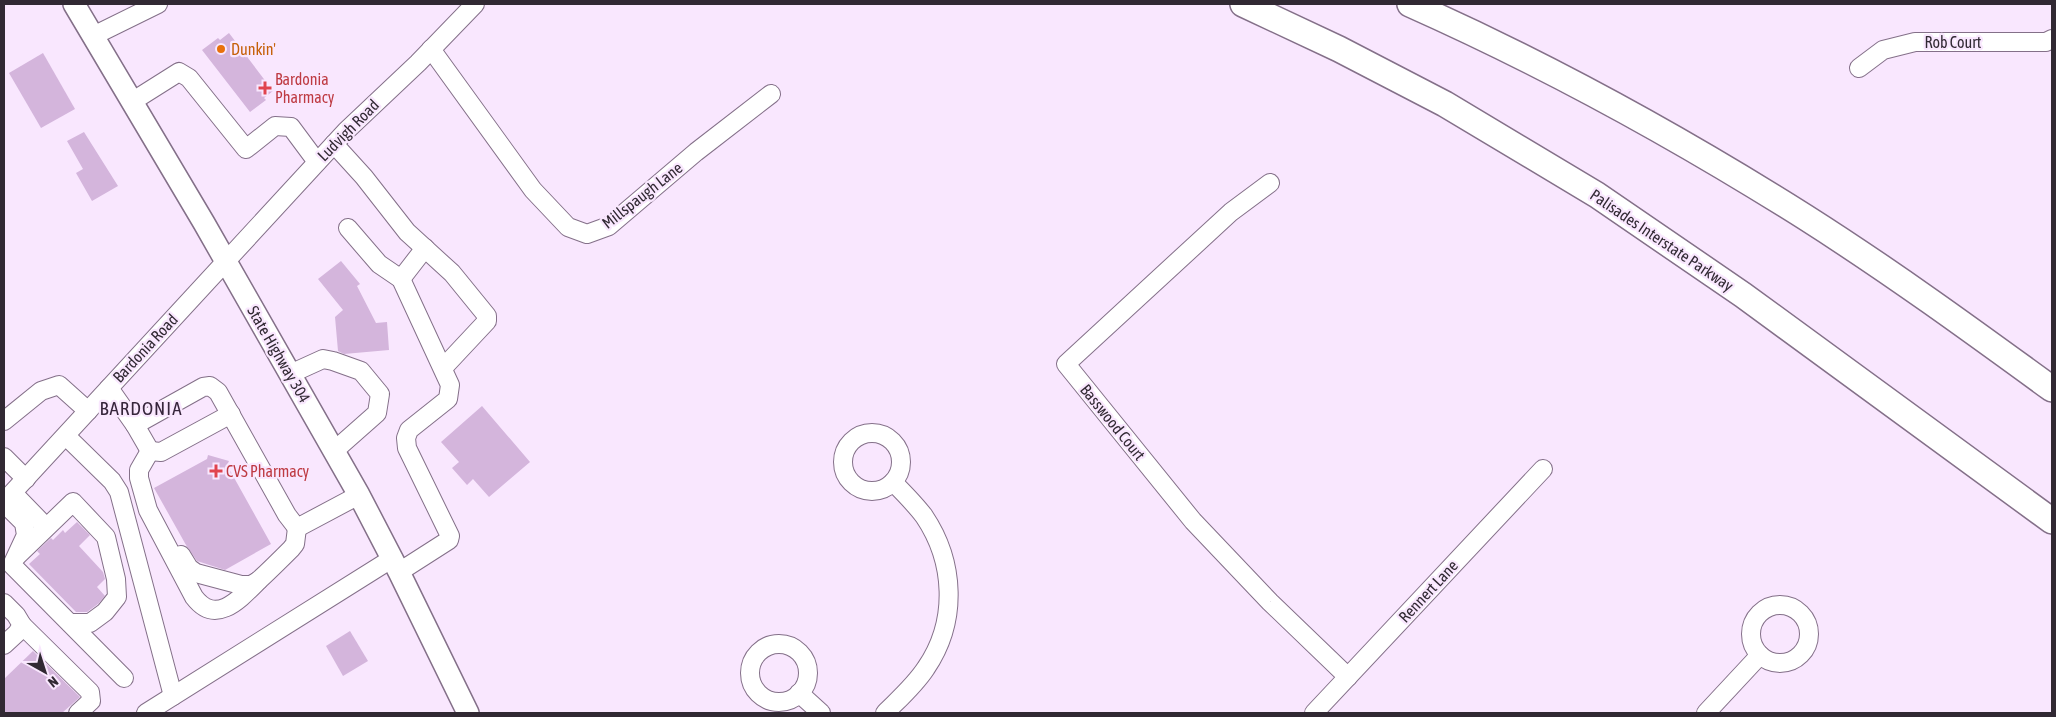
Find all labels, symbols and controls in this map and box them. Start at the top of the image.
street label: Rob Court [1925,33,1982,51]
place label: Dunkin' [231,40,276,58]
marker: Dunkin' [215,43,227,55]
place label: Bardonia Pharmacy [275,70,335,107]
marker: Bardonia Pharmacy [259,82,271,94]
street label: Ludvigh Road [314,96,383,165]
street label: Millspaugh Lane [598,158,686,233]
street label: Palisades Interstate Parkway [1586,185,1737,296]
street label: State Highway 304 [243,303,314,406]
street label: Bardonia Road [109,310,181,386]
street label: Basswood Court [1077,381,1149,464]
district label: BARDONIA [100,397,182,419]
place label: CVS Pharmacy [226,462,310,481]
marker: CVS Pharmacy [210,465,222,477]
street label: Rennert Lane [1395,556,1461,626]
north arrow [20,647,70,697]
text: N [45,673,61,691]

